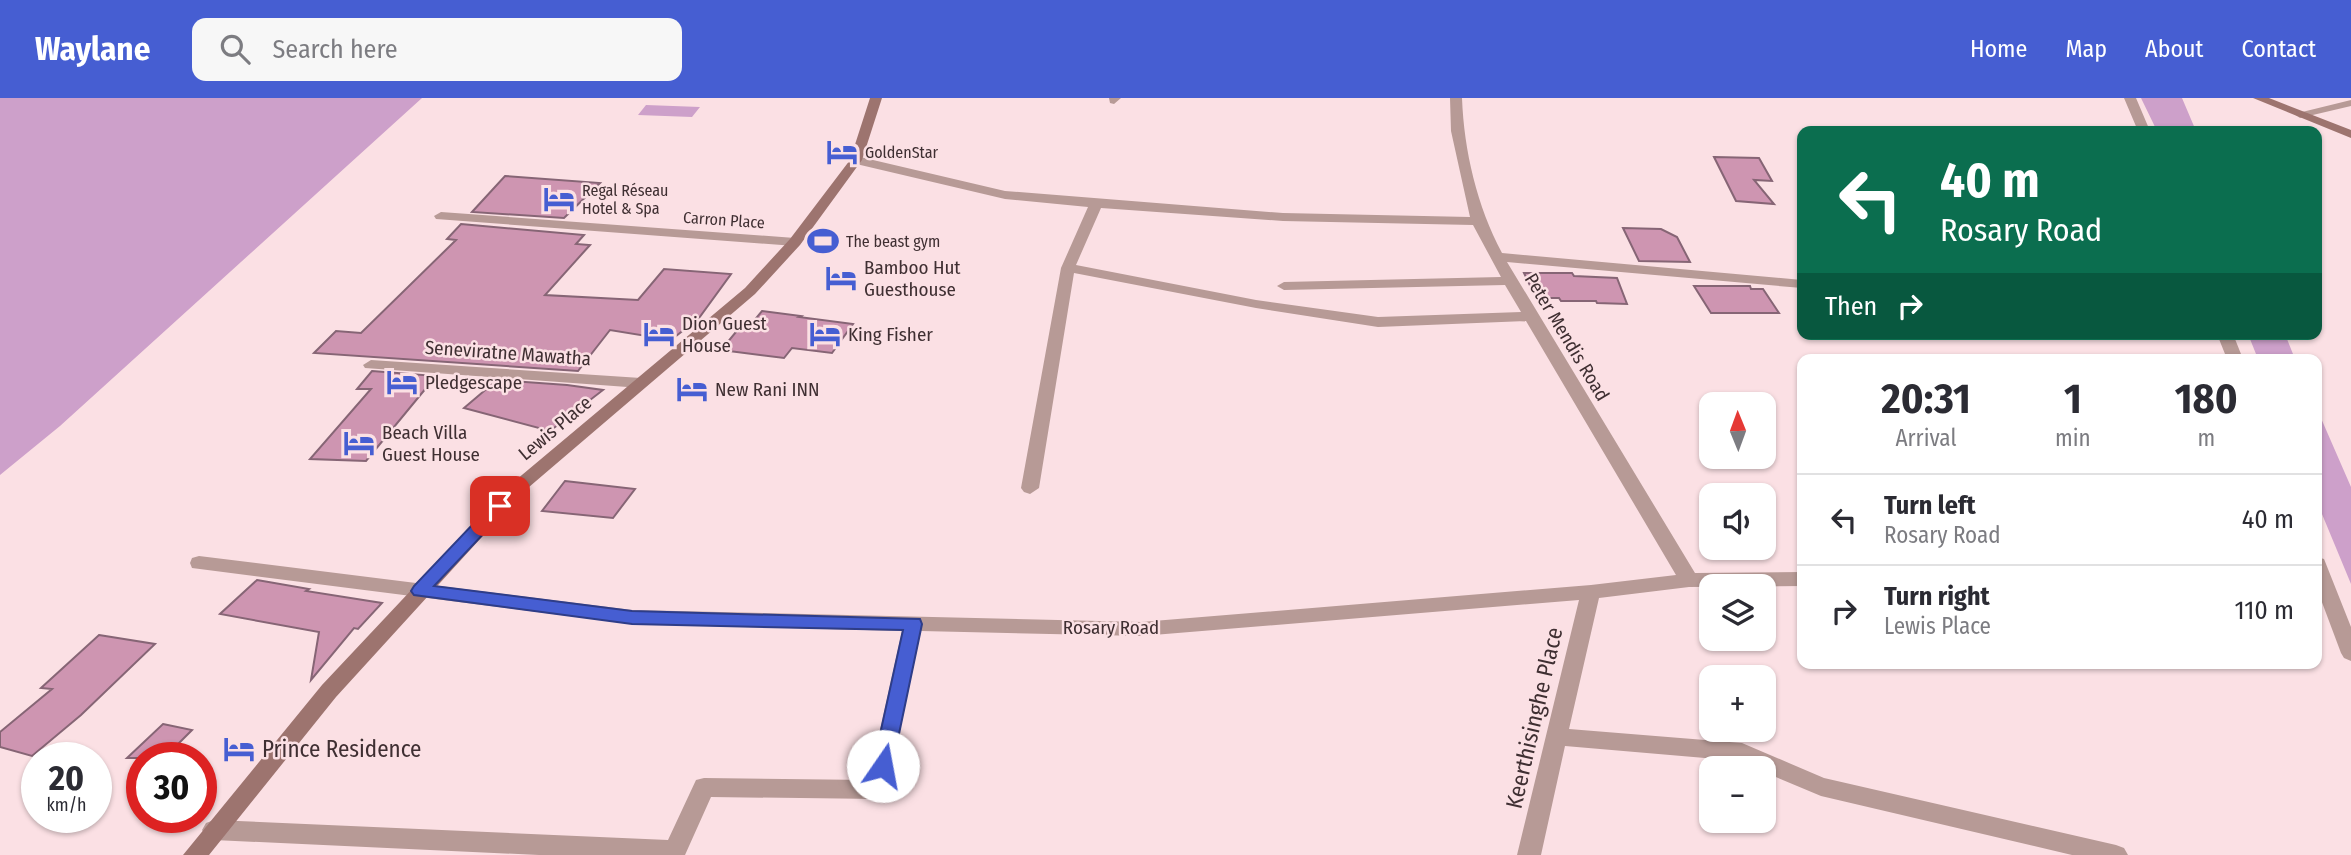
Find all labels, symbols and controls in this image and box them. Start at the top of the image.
search box [192,18,682,81]
text: Waylane [35,29,150,69]
icon: search [216,30,254,68]
text: Search here [272,34,398,65]
text: Home [1970,35,2027,63]
text: Map [2065,35,2107,63]
text: About [2145,35,2203,63]
text: Contact [2241,35,2316,63]
hotel icon: GoldenStar [825,135,859,169]
place label: GoldenStar [865,143,939,162]
text: 40 m [1940,151,2040,210]
icon: left [1825,154,1916,245]
place label: Regal Réseau Hotel & Spa [582,181,668,218]
hotel icon: Regal Réseau Hotel & Spa [542,182,576,216]
street label: Carron Place [683,208,766,232]
text: Rosary Road [1940,211,2102,249]
sports icon: The beast gym [806,224,840,258]
place label: The beast gym [846,232,940,251]
place label: Bamboo Hut Guesthouse [864,256,961,301]
hotel icon: Bamboo Hut Guesthouse [824,261,858,295]
street label: Peter Mendis Road [1520,269,1614,405]
icon: right [1891,287,1929,325]
text: Then [1825,291,1877,322]
place label: Dion Guest House [682,312,768,357]
hotel icon: Dion Guest House [642,317,676,351]
hotel icon: King Fisher [808,317,842,351]
place label: King Fisher [848,323,933,346]
street label: Seneviratne Mawatha [424,336,592,370]
hotel icon: Pledgescape [385,365,419,399]
place label: Pledgescape [425,371,522,394]
hotel icon: New Rani INN [675,372,709,406]
text: 20:31 [1881,374,1971,424]
text: 1 [2064,374,2082,424]
text: 180 [2175,374,2238,424]
place label: New Rani INN [715,378,820,401]
street label: Lewis Place [514,391,596,465]
north arrow [1699,392,1776,469]
map controls [1699,392,1776,833]
place label: Beach Villa Guest House [382,421,480,466]
text: Arrival [1895,424,1956,452]
text: min [2055,424,2091,452]
text: m [2197,424,2215,452]
hotel icon: Beach Villa Guest House [342,426,376,460]
pin [470,476,530,536]
button: sound [1699,483,1776,560]
icon: arrive [481,487,519,525]
text: Turn left [1884,490,1976,521]
icon: left [1825,501,1863,539]
text: 40 m [2242,504,2294,535]
text: Rosary Road [1884,521,2001,549]
button: layers [1699,574,1776,651]
text: Turn right [1884,581,1990,612]
icon: right [1825,592,1863,630]
text: 110 m [2234,595,2294,626]
text: Lewis Place [1884,612,1991,640]
street label: Rosary Road [1063,616,1159,639]
street label: Keerthisinghe Place [1500,625,1568,811]
button: + [1699,665,1776,742]
position arrow [846,729,920,803]
hotel icon: Prince Residence [222,732,256,766]
place label: Prince Residence [262,735,421,763]
speed limit sign: 30 [126,742,217,833]
button: − [1699,756,1776,833]
text: 20 [49,757,84,799]
text: km/h [46,794,87,816]

